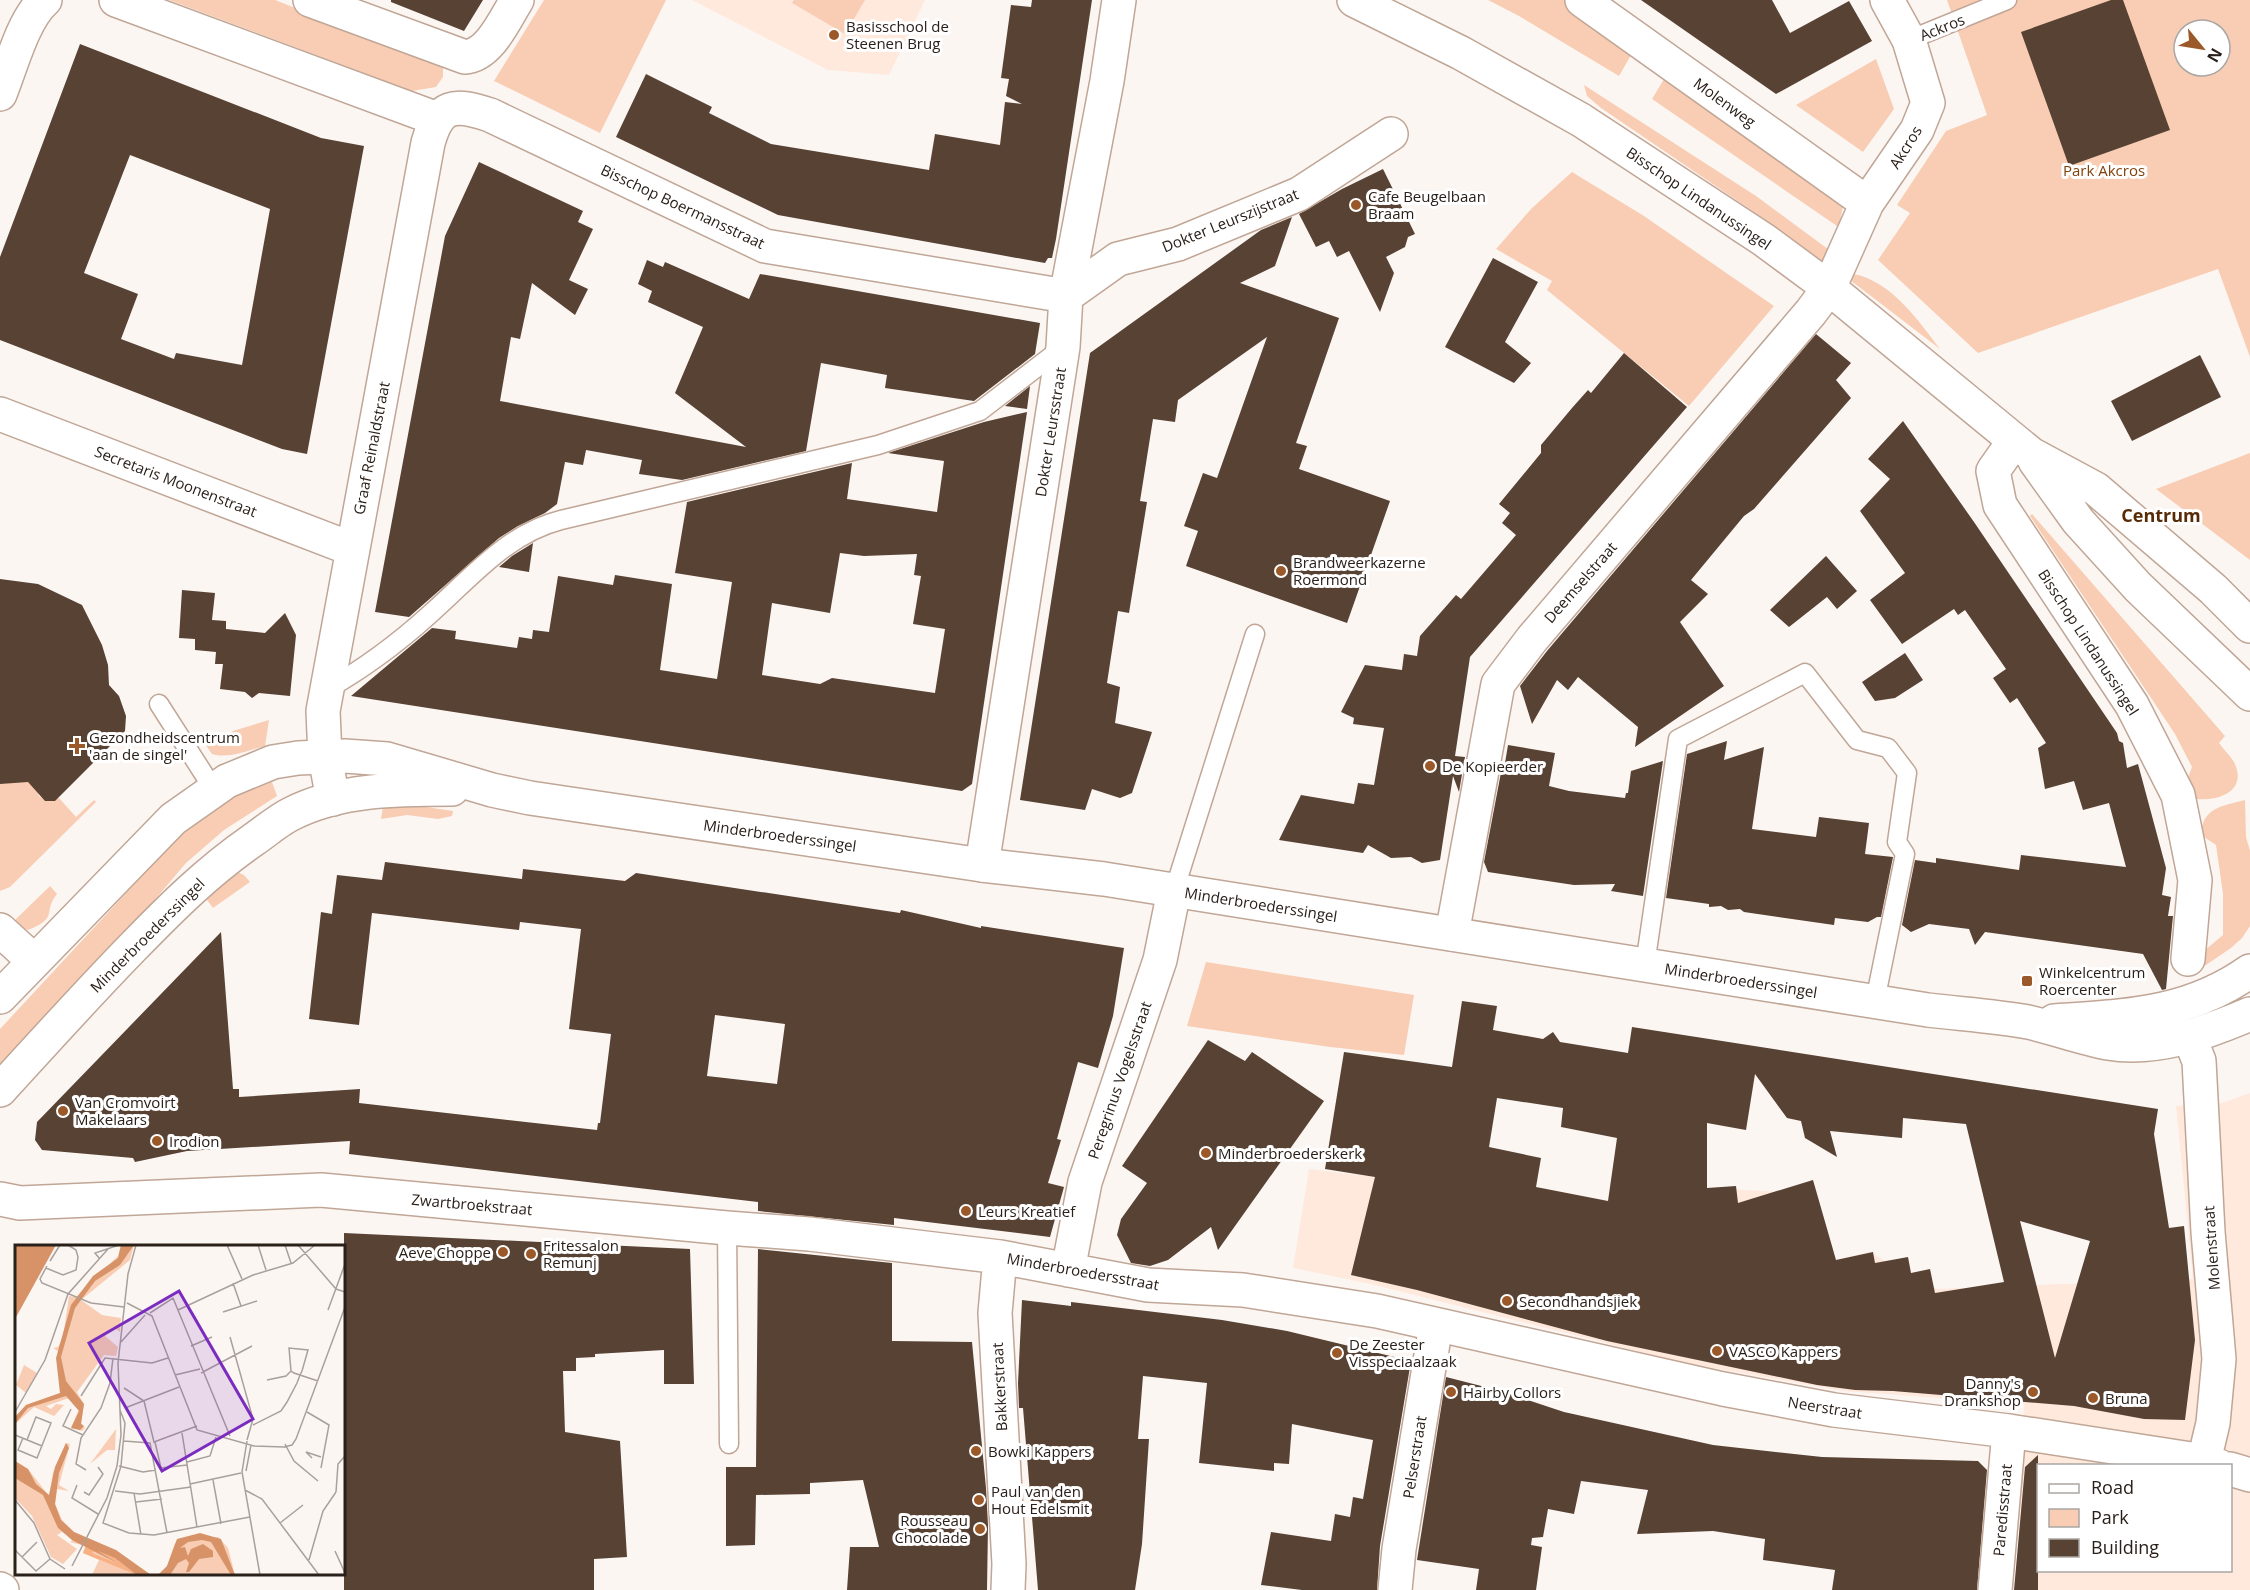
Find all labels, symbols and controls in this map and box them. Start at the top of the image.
street label: Ackros [1917,9,1967,45]
place label: Basisschool de Steenen Brug [846,16,949,53]
north arrow [2172,18,2232,78]
marker: Basisschool de Steenen Brug [827,28,841,42]
text: N [2202,44,2228,67]
street label: Molenweg [1690,73,1760,131]
street label: Akcros [1884,122,1926,172]
street label: Bisschop Lindanussingel [1623,142,1775,254]
street label: Bisschop Boermansstraat [598,159,768,253]
park label: Park Akcros [2063,160,2145,180]
street label: Dokter Leurszijstraat [1159,183,1301,257]
place label: Cafe Beugelbaan Braam [1368,186,1486,223]
marker: Cafe Beugelbaan Braam [1349,198,1363,212]
street label: Dokter Leursstraat [1030,366,1070,498]
street label: Graaf Reinaldstraat [348,380,394,516]
street label: Secretaris Moonenstraat [92,441,260,521]
district label: Centrum [2121,503,2201,527]
street label: Deemselstraat [1539,537,1621,627]
place label: Brandweerkazerne Roermond [1293,552,1426,589]
marker: Brandweerkazerne Roermond [1274,564,1288,578]
street label: Bisschop Lindanussingel [2034,565,2144,719]
place label: Gezondheidscentrum 'aan de singel' [89,727,240,764]
marker: Gezondheidscentrum 'aan de singel' [70,739,84,753]
place label: De Kopieerder [1442,756,1543,776]
marker: De Kopieerder [1423,759,1437,773]
street label: Minderbroederssingel [702,814,858,856]
street label: Minderbroederssingel [85,873,209,997]
street label: Minderbroederssingel [1183,882,1339,926]
street label: Minderbroederssingel [1663,958,1819,1002]
place label: Winkelcentrum Roercenter [2039,962,2145,999]
marker: Winkelcentrum Roercenter [2020,974,2034,988]
street label: Peregrinus Vogelsstraat [1083,998,1155,1162]
place label: Van Cromvoirt Makelaars [75,1092,176,1129]
marker: Van Cromvoirt Makelaars [56,1104,70,1118]
place label: Irodion [169,1131,220,1151]
marker: Irodion [150,1134,164,1148]
place label: Minderbroederskerk [1218,1143,1362,1163]
marker: Minderbroederskerk [1199,1146,1213,1160]
street label: Zwartbroekstraat [411,1189,533,1219]
place label: Leurs Kreatief [978,1201,1076,1221]
marker: Leurs Kreatief [959,1204,973,1218]
street label: Molenstraat [2198,1205,2224,1291]
place label: Fritessalon Remunj [543,1235,619,1272]
place label: Aeve Choppe [399,1242,491,1262]
inset map [15,1245,345,1575]
marker: Aeve Choppe [496,1245,510,1259]
marker: Fritessalon Remunj [524,1247,538,1261]
street label: Minderbroedersstraat [1005,1248,1161,1294]
place label: Secondhandsjiek [1519,1291,1637,1311]
marker: Secondhandsjiek [1500,1294,1514,1308]
place label: De Zeester Visspeciaalzaak [1349,1334,1457,1371]
place label: VASCO Kappers [1729,1341,1838,1361]
street label: Bakkerstraat [987,1342,1011,1432]
marker: VASCO Kappers [1710,1344,1724,1358]
marker: De Zeester Visspeciaalzaak [1330,1346,1344,1360]
place label: Danny's Drankshop [1944,1373,2021,1410]
place label: Hairby Collors [1463,1382,1561,1402]
marker: Hairby Collors [1444,1385,1458,1399]
marker: Danny's Drankshop [2026,1385,2040,1399]
place label: Bruna [2105,1388,2148,1408]
street label: Neerstraat [1786,1391,1864,1423]
marker: Bruna [2086,1391,2100,1405]
street label: Pelserstraat [1398,1414,1430,1500]
place label: Bowki Kappers [988,1441,1091,1461]
marker: Bowki Kappers [969,1444,983,1458]
street label: Paredisstraat [1988,1463,2016,1557]
legend [2037,1464,2232,1572]
text: Road [2091,1475,2134,1499]
place label: Paul van den Hout Edelsmit [991,1481,1089,1518]
marker: Paul van den Hout Edelsmit [972,1493,986,1507]
text: Park [2091,1505,2129,1529]
place label: Rousseau Chocolade [894,1510,968,1547]
marker: Rousseau Chocolade [973,1522,987,1536]
text: Building [2091,1535,2159,1559]

